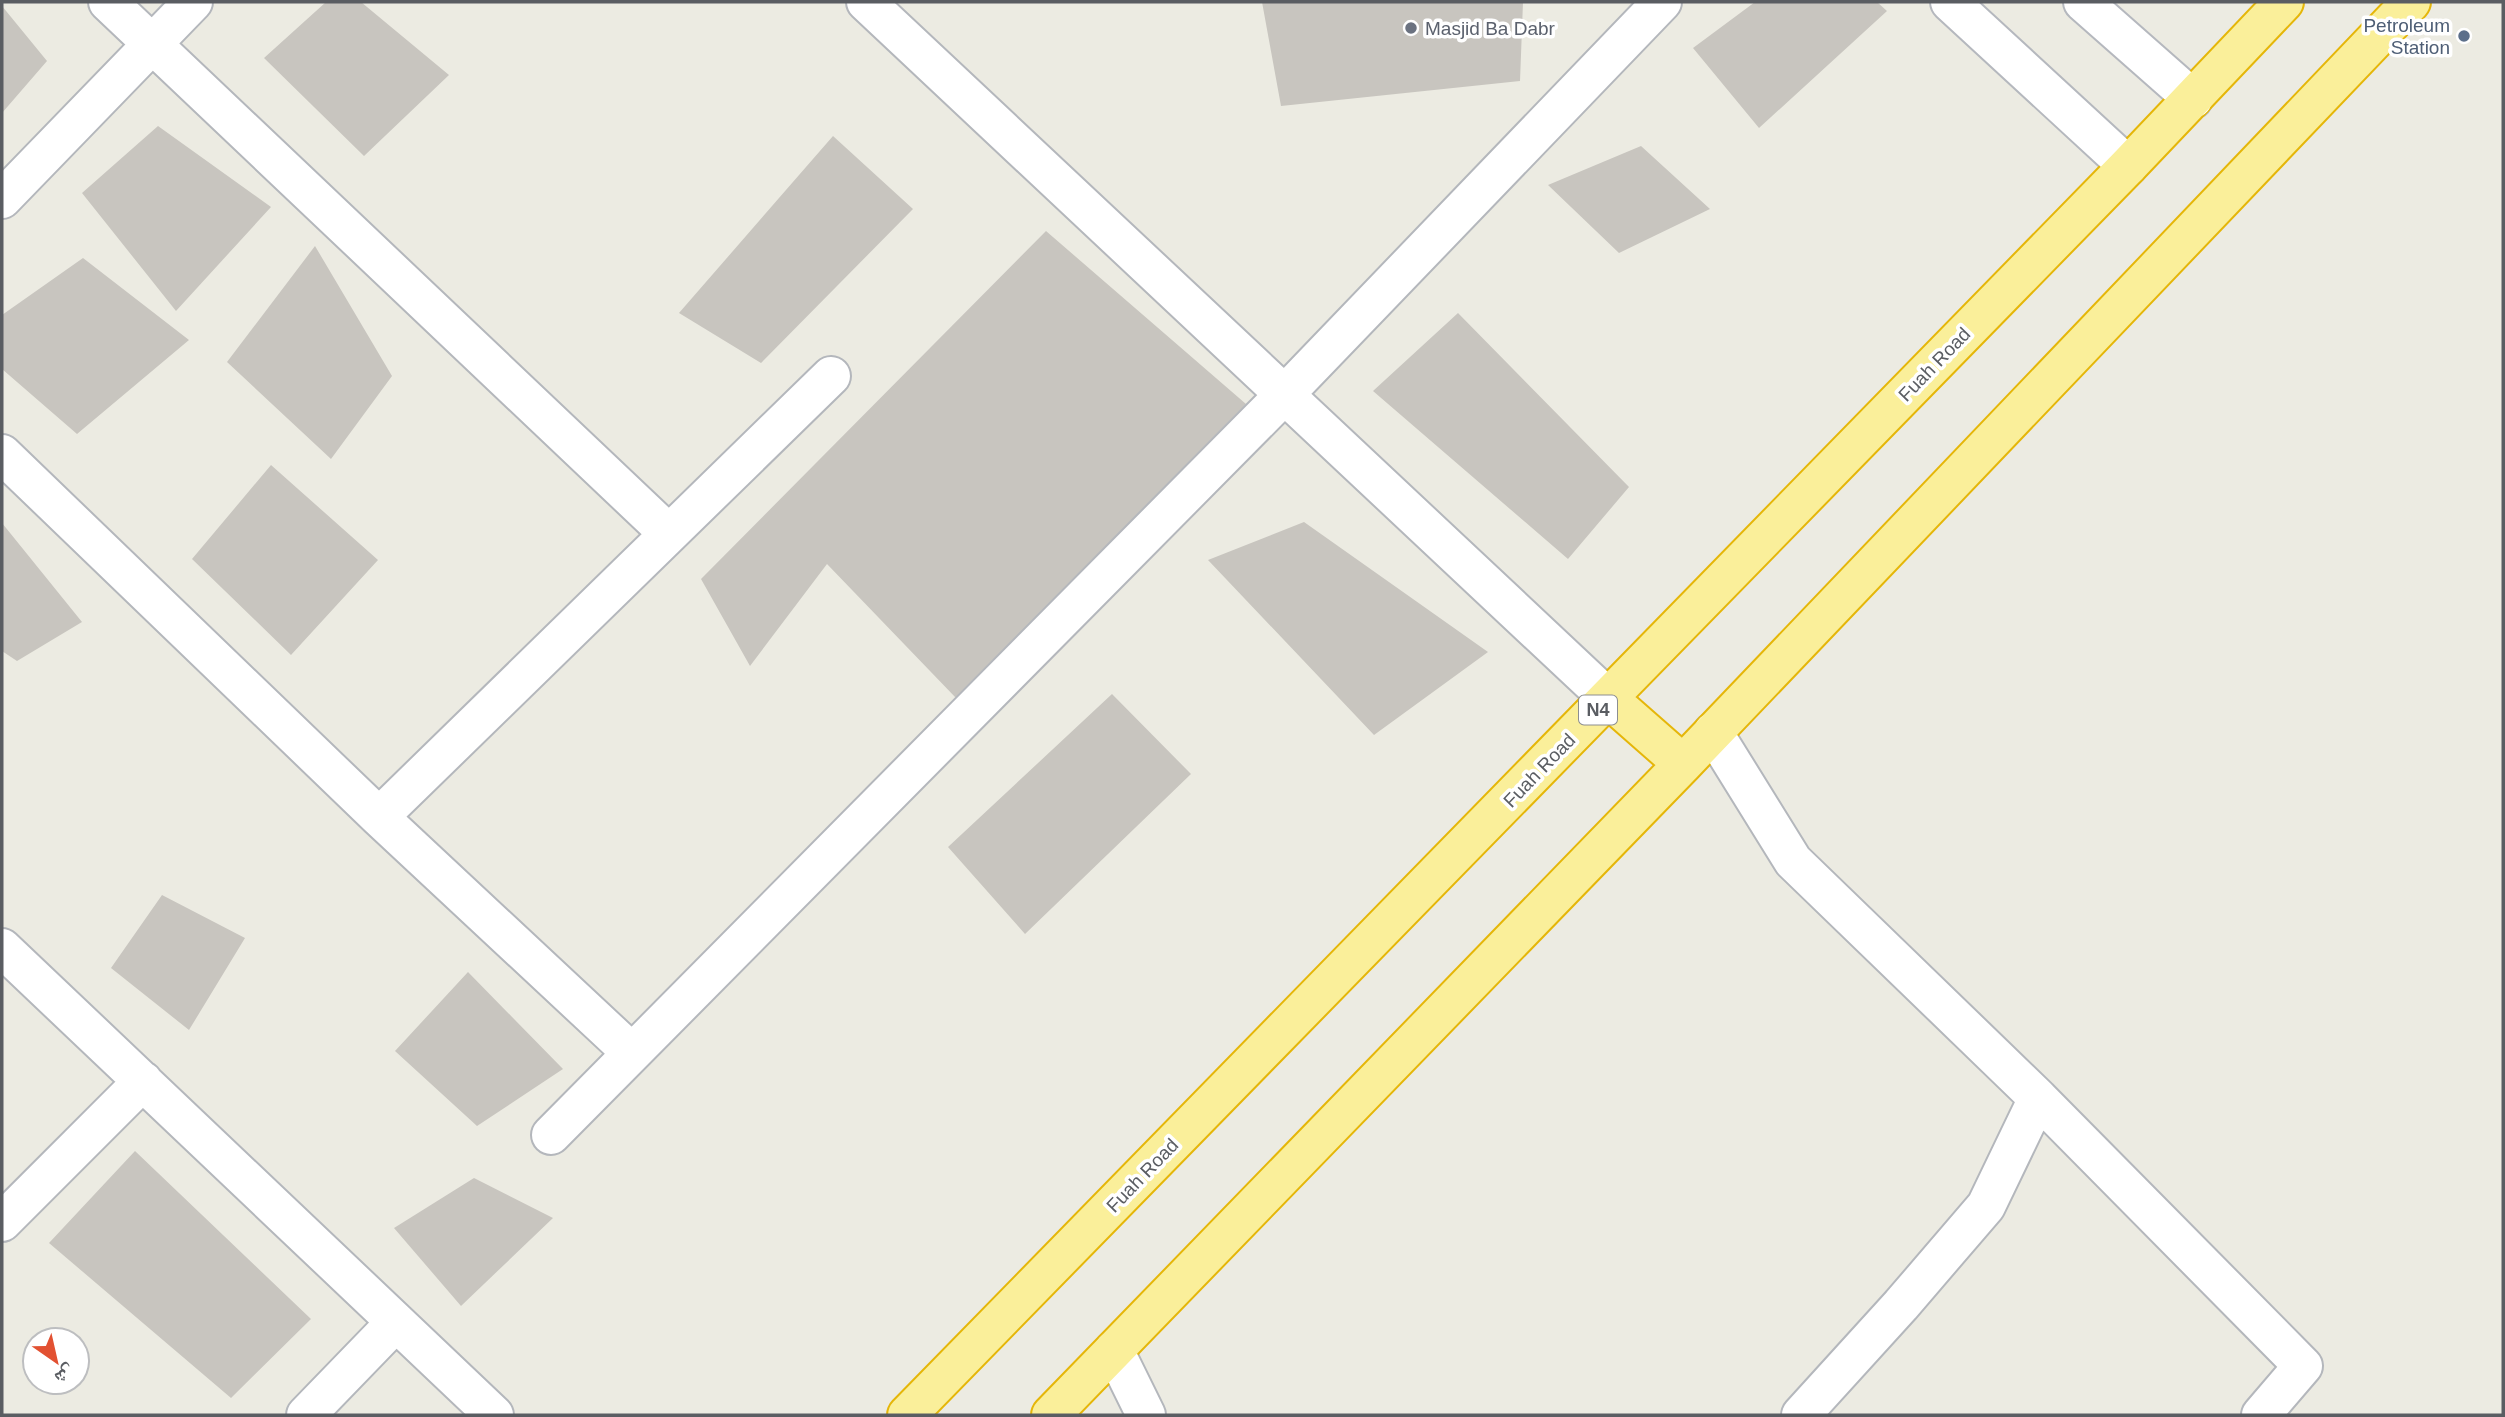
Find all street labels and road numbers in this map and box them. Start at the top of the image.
street label: Fuah Road [1894,323,1975,405]
road number: N4 [1579,696,1617,724]
street label: Fuah Road [1499,729,1580,811]
street label: Fuah Road [1102,1134,1183,1216]

